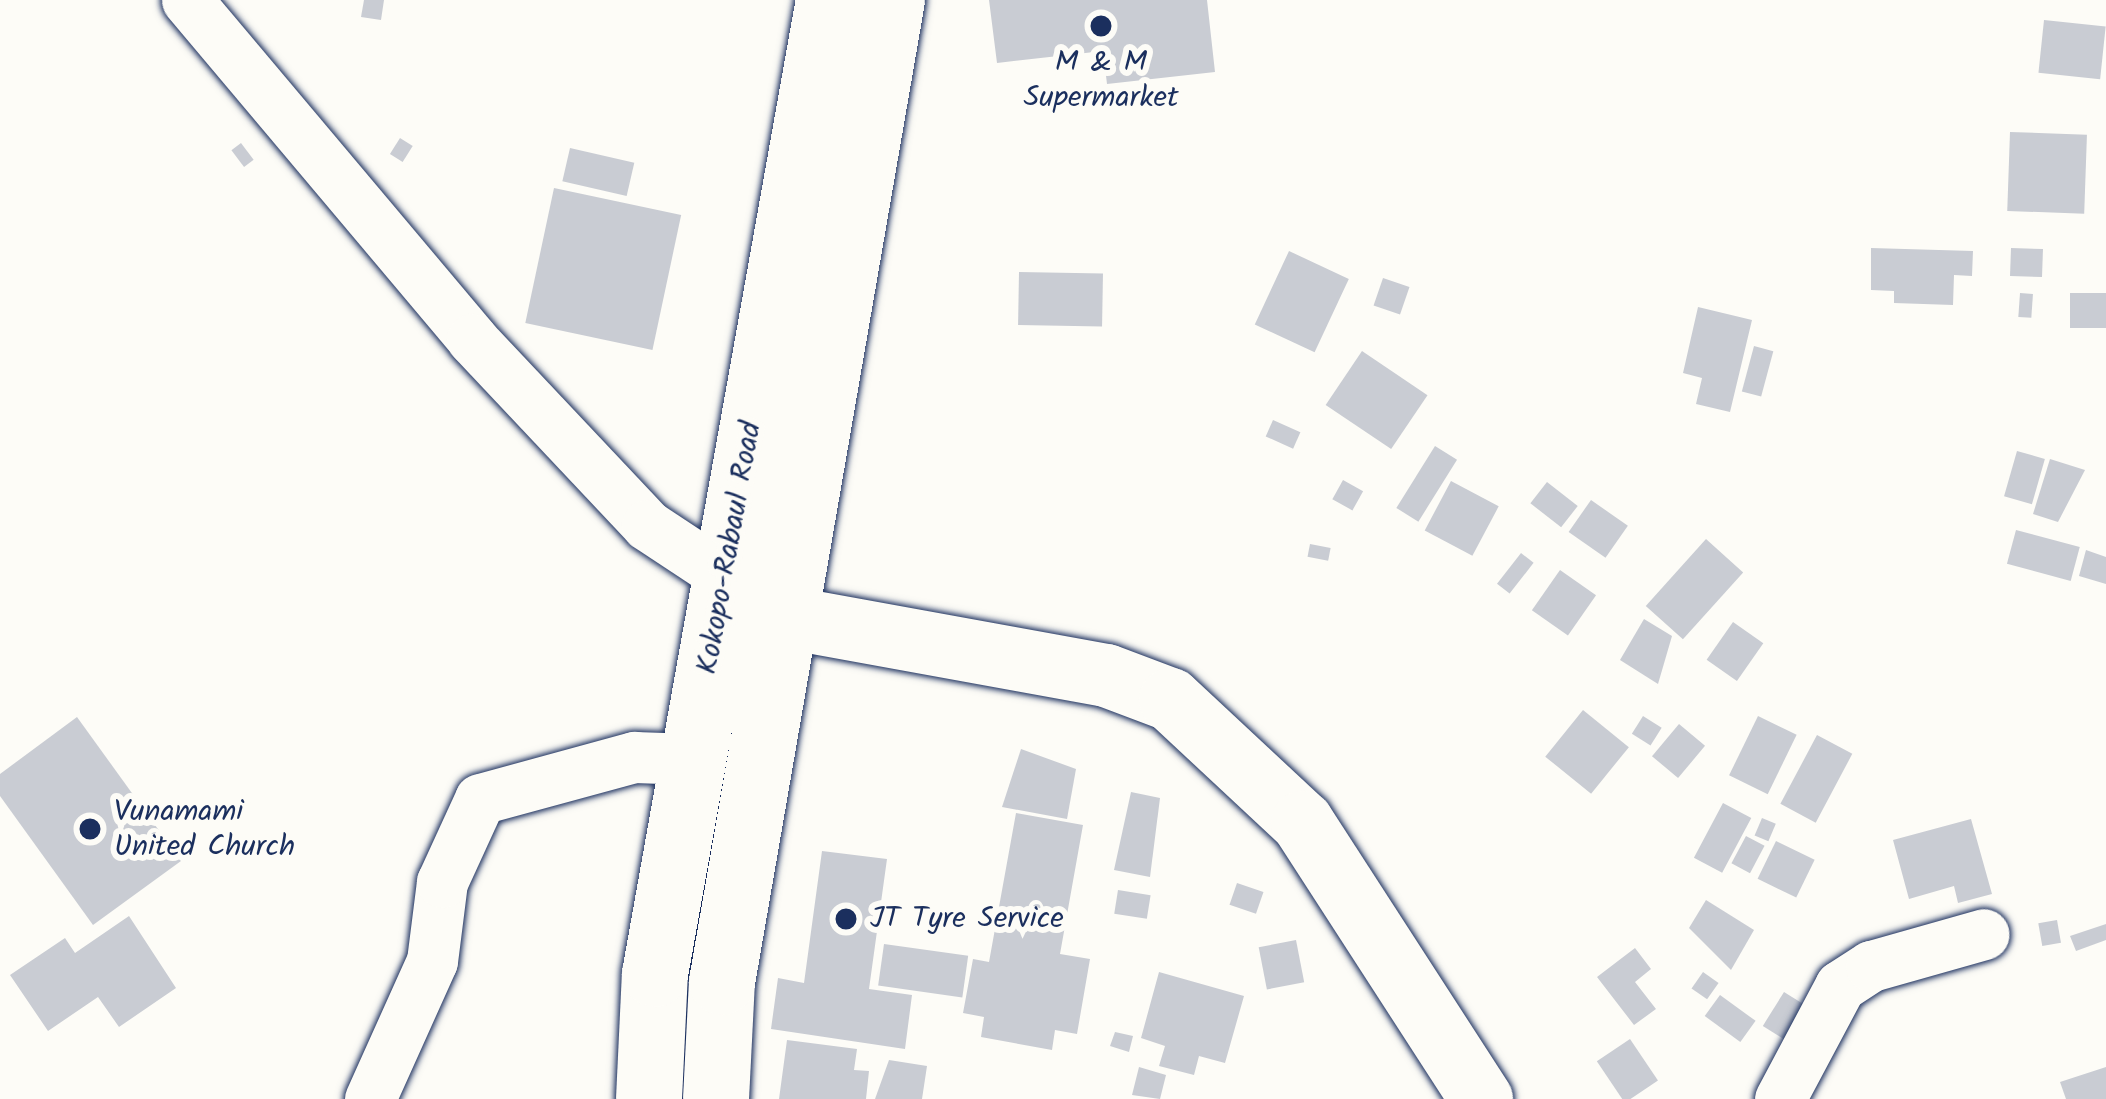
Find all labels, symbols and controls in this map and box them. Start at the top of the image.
marker: M & M Supermarket [1088,13,1114,39]
place label: M & M Supermarket [1023,45,1179,116]
street label: Kokopo-Rabaul Road [690,419,770,677]
place label: Vunamami United Church [114,794,295,864]
marker: Vunamami United Church [77,816,103,842]
place label: JT Tyre Service [870,901,1064,937]
marker: JT Tyre Service [833,906,859,932]

